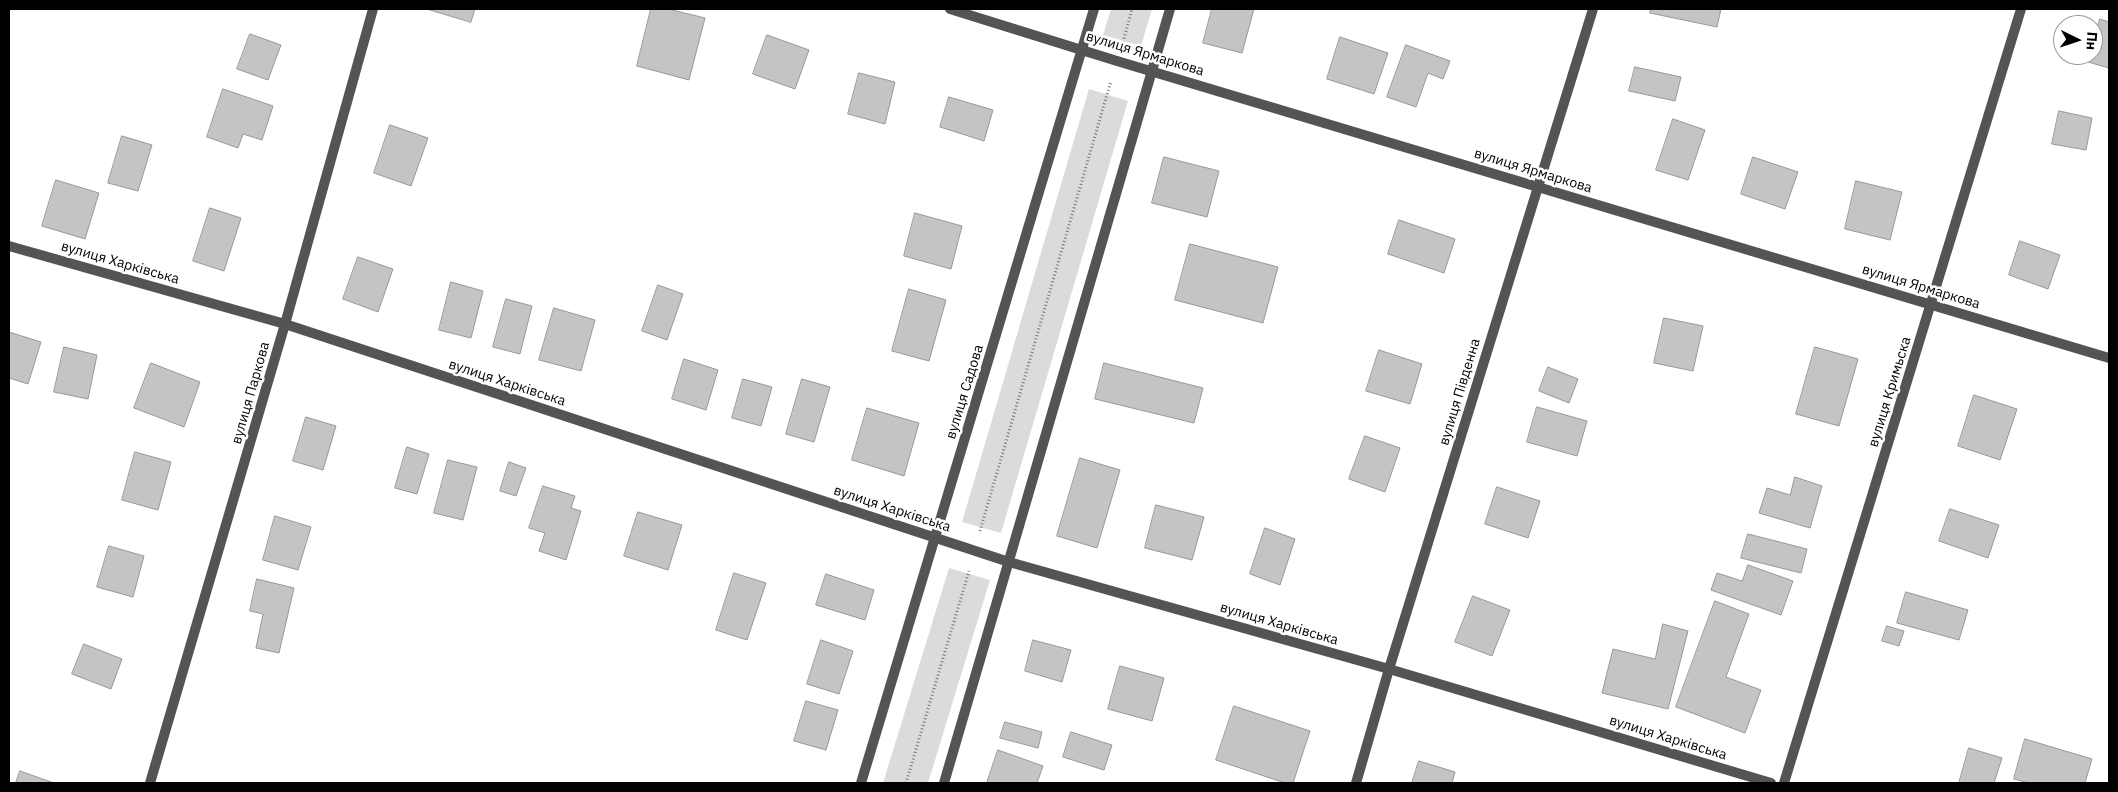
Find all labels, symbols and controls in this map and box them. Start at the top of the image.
north arrow [2053,15,2103,65]
street label: вулиця Ярмаркова [1084,28,1206,80]
text: Пн [2082,31,2102,51]
street label: вулиця Ярмаркова [1472,145,1594,197]
street label: вулиця Харківська [59,238,181,288]
street label: вулиця Ярмаркова [1860,261,1982,313]
street label: вулиця Кримьска [1865,335,1915,449]
street label: вулиця Південна [1436,337,1484,447]
street label: вулиця Паркова [228,340,274,446]
street label: вулиця Садова [943,343,987,441]
street label: вулиця Харківська [446,356,568,410]
street label: вулиця Харківська [831,482,953,536]
street label: вулиця Харківська [1218,599,1340,649]
street label: вулиця Харківська [1607,712,1729,764]

